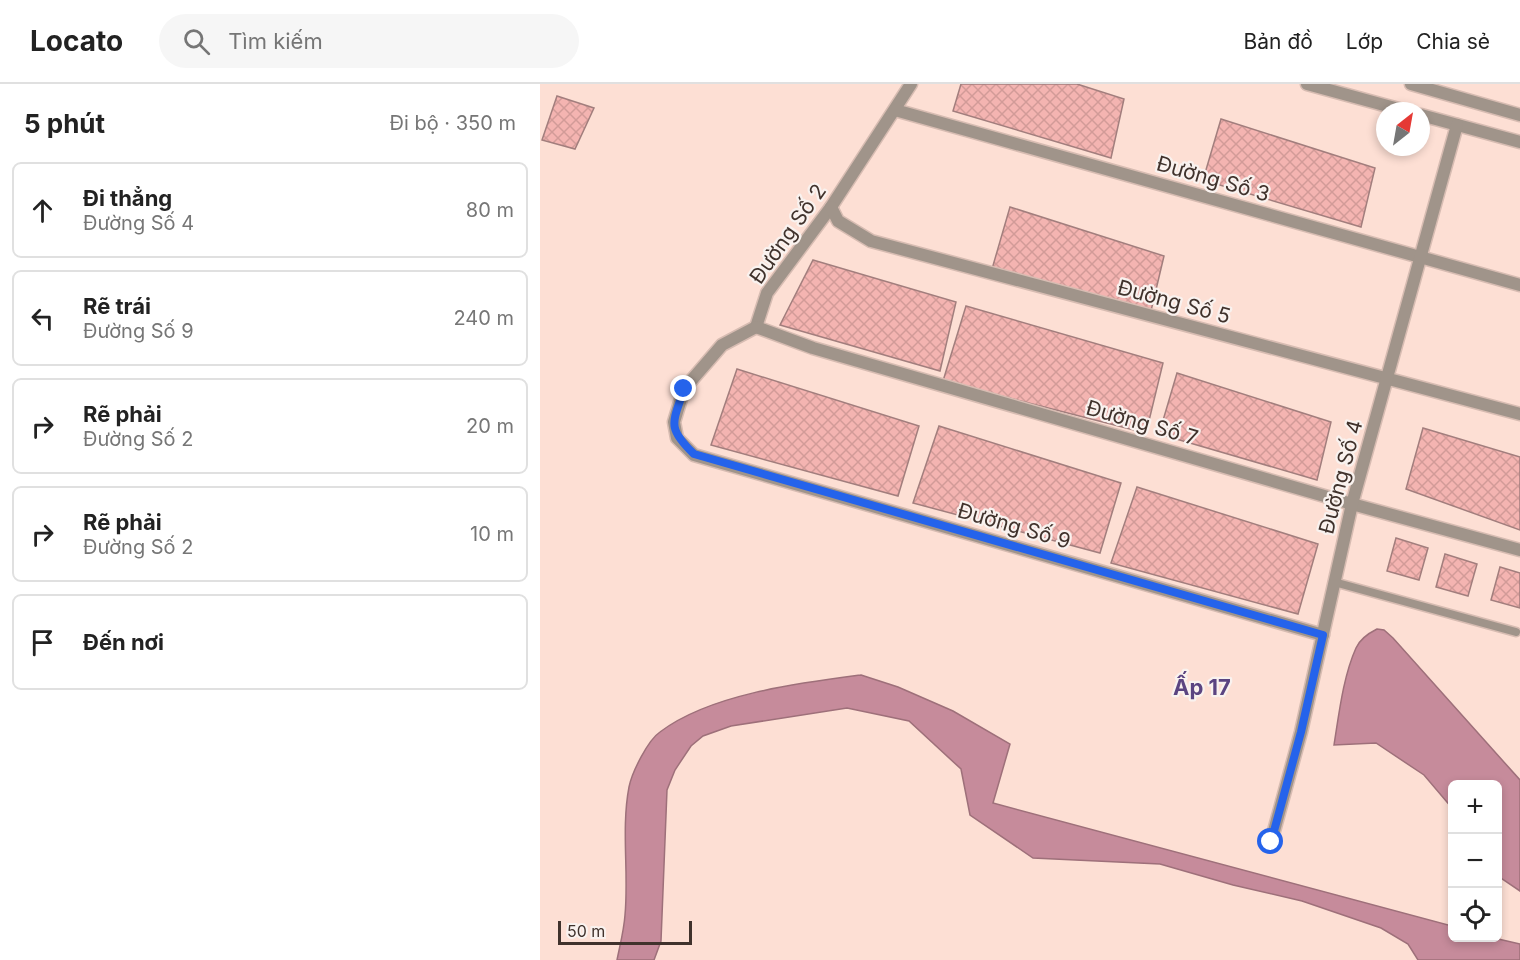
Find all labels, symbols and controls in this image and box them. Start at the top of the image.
search box [159,14,579,68]
text: Locato [30,24,123,58]
icon: search [180,25,213,58]
text: Tìm kiếm [228,28,323,54]
text: Bản đồ [1244,29,1313,54]
text: Lớp [1346,29,1383,54]
text: Chia sẻ [1416,29,1490,54]
north arrow [1376,102,1430,156]
text: 5 phút [24,108,105,139]
text: Đi bộ · 350 m [390,111,516,135]
street label: Đường Số 3 [1154,150,1272,207]
street label: Đường Số 2 [744,179,831,288]
text: Đi thẳng [83,185,172,211]
icon: ahead [26,194,59,227]
text: 80 m [466,198,514,222]
text: Đường Số 4 [83,211,194,235]
street label: Đường Số 5 [1115,274,1233,329]
text: Rẽ trái [83,293,151,319]
icon: left [26,302,59,335]
text: 240 m [453,306,514,330]
text: Đường Số 9 [83,319,194,343]
route end [670,375,696,401]
street label: Đường Số 7 [1083,395,1201,450]
text: Rẽ phải [83,401,162,427]
icon: right [26,410,59,443]
text: 20 m [466,414,514,438]
street label: Đường Số 4 [1313,417,1368,536]
text: Đường Số 2 [83,427,193,451]
street label: Đường Số 9 [955,497,1073,554]
text: Rẽ phải [83,509,162,535]
icon: right [26,518,59,551]
text: 10 m [470,522,514,546]
text: Đường Số 2 [83,535,193,559]
icon: arrive [26,626,59,659]
text: Đến nơi [83,629,164,655]
district label: Ấp 17 [1173,671,1231,700]
map controls [1448,780,1502,942]
button: + [1448,780,1502,834]
route start [1257,828,1283,854]
button: − [1448,834,1502,888]
button: locate [1448,888,1502,942]
scale bar [558,918,692,946]
text: 50 m [567,921,605,941]

